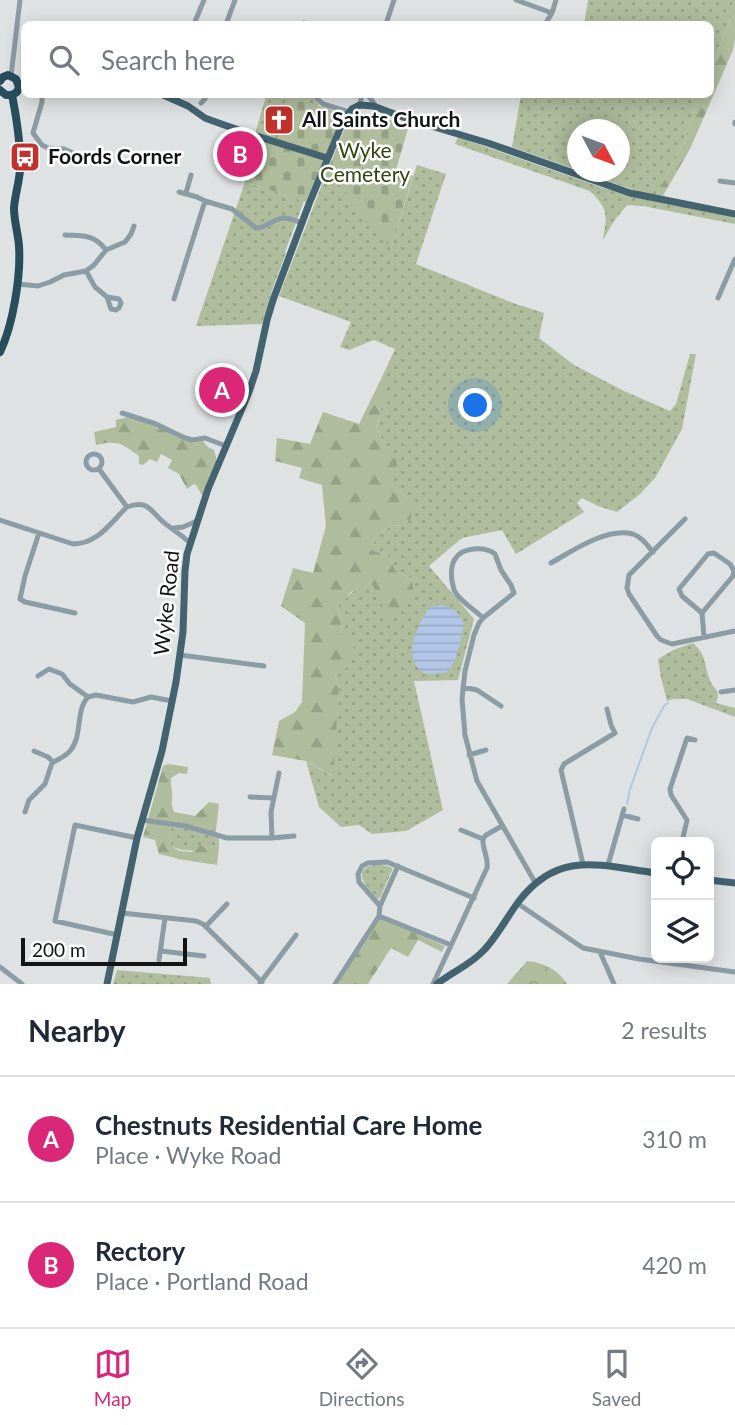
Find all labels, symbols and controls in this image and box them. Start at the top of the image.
search box [21,21,714,98]
icon: search [45,41,83,79]
text: Search here [101,44,235,76]
church icon: All Saints Church [262,103,296,137]
place label: All Saints Church [301,106,460,131]
north arrow [567,119,630,182]
pin: B [217,128,263,180]
park label: Wyke Cemetery [320,137,410,186]
bus stop icon: Foords Corner [8,140,42,174]
place label: Foords Corner [48,143,181,168]
pin: A [199,364,245,416]
your location [458,388,492,422]
street label: Wyke Road [148,549,183,657]
map controls [651,837,714,963]
button: locate [651,837,714,900]
button: layers [651,900,714,963]
scale bar [21,935,187,967]
text: 200 m [32,938,86,961]
text: Nearby [28,1012,126,1048]
text: 2 results [621,1016,707,1044]
text: Chestnuts Residential Care Home [95,1109,482,1141]
text: A [43,1125,59,1153]
text: 310 m [642,1125,707,1153]
text: Place · Wyke Road [95,1141,281,1169]
text: Rectory [95,1235,185,1267]
text: B [43,1251,59,1279]
text: 420 m [642,1251,707,1279]
text: Place · Portland Road [95,1267,309,1295]
tab: Map [94,1345,132,1410]
tab: Directions [319,1345,405,1410]
tab: Saved [592,1345,641,1410]

